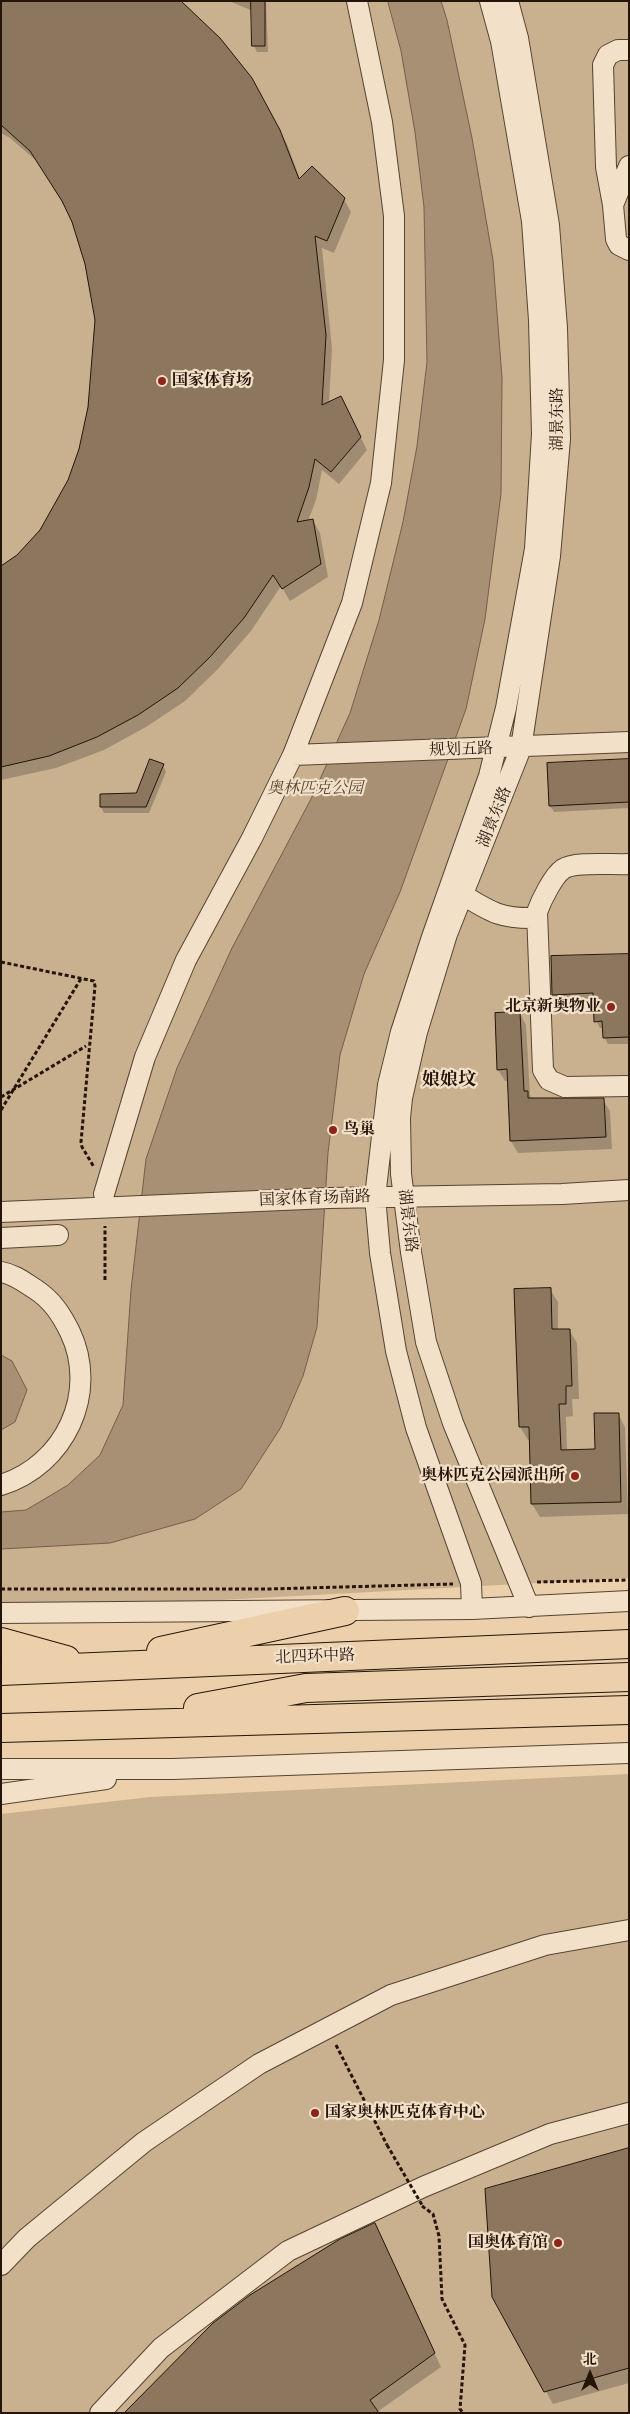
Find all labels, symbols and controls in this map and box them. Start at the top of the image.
place label: 国家体育场 [172,371,252,391]
marker: 国家体育场 [156,375,168,387]
street label: 湖景东路 [548,387,568,451]
street label: 规划五路 [429,739,493,761]
park label: 奥林匹克公园 [267,779,363,799]
street label: 湖景东路 [474,784,516,850]
place label: 北京新奥物业 [505,997,601,1017]
marker: 北京新奥物业 [605,1001,617,1013]
district label: 娘娘坟 [422,1069,476,1091]
place label: 鸟巢 [343,1120,375,1140]
marker: 鸟巢 [327,1124,339,1136]
street label: 国家体育场南路 [259,1187,371,1211]
street label: 湖景东路 [394,1188,420,1254]
place label: 奥林匹克公园派出所 [421,1466,565,1486]
marker: 奥林匹克公园派出所 [569,1470,581,1482]
street label: 北四环中路 [275,1646,355,1668]
place label: 国家奥林匹克体育中心 [325,2103,485,2123]
marker: 国家奥林匹克体育中心 [309,2107,321,2119]
place label: 国奥体育馆 [468,2233,548,2253]
marker: 国奥体育馆 [552,2237,564,2249]
north arrow [565,2349,615,2399]
text: 北 [583,2349,597,2369]

